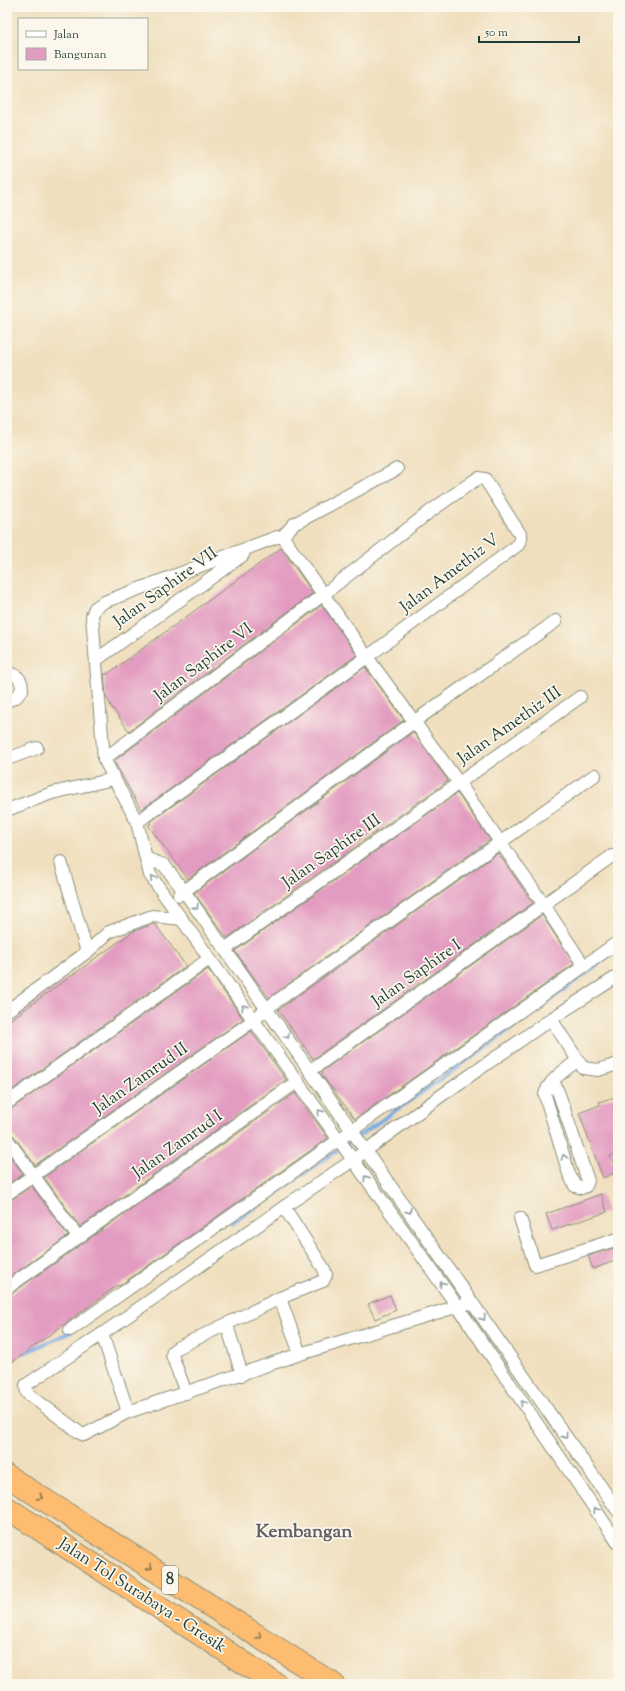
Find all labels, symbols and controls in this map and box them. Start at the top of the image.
legend [18,18,148,70]
scale bar [479,18,579,44]
text: 50 m [484,24,508,42]
text: Jalan [53,26,79,44]
text: Bangunan [54,46,107,64]
street label: Jalan Amethiz V [394,528,505,620]
street label: Jalan Saphire VII [108,542,223,635]
street label: Jalan Saphire VI [149,618,259,709]
street label: Jalan Amethiz III [452,681,567,771]
street label: Jalan Saphire III [277,809,387,896]
one-way arrow [150,875,157,882]
one-way arrow [191,903,199,910]
street label: Jalan Saphire I [367,934,467,1014]
one-way arrow [242,1004,249,1011]
one-way arrow [282,1032,290,1039]
street label: Jalan Zamrud II [88,1037,194,1121]
street label: Jalan Zamrud I [127,1105,228,1186]
one-way arrow [317,1109,325,1116]
one-way arrow [560,1154,569,1161]
one-way arrow [364,1176,371,1183]
one-way arrow [404,1207,411,1214]
one-way arrow [439,1281,446,1288]
one-way arrow [478,1314,486,1321]
one-way arrow [520,1400,528,1407]
one-way arrow [560,1432,568,1439]
one-way arrow [36,1492,43,1500]
one-way arrow [594,1508,601,1515]
district label: Kembangan [256,1519,353,1546]
street label: Jalan Tol Surabaya - Gresik [52,1532,231,1659]
one-way arrow [146,1562,153,1569]
road number: 8 [162,1566,178,1594]
one-way arrow [255,1632,262,1639]

